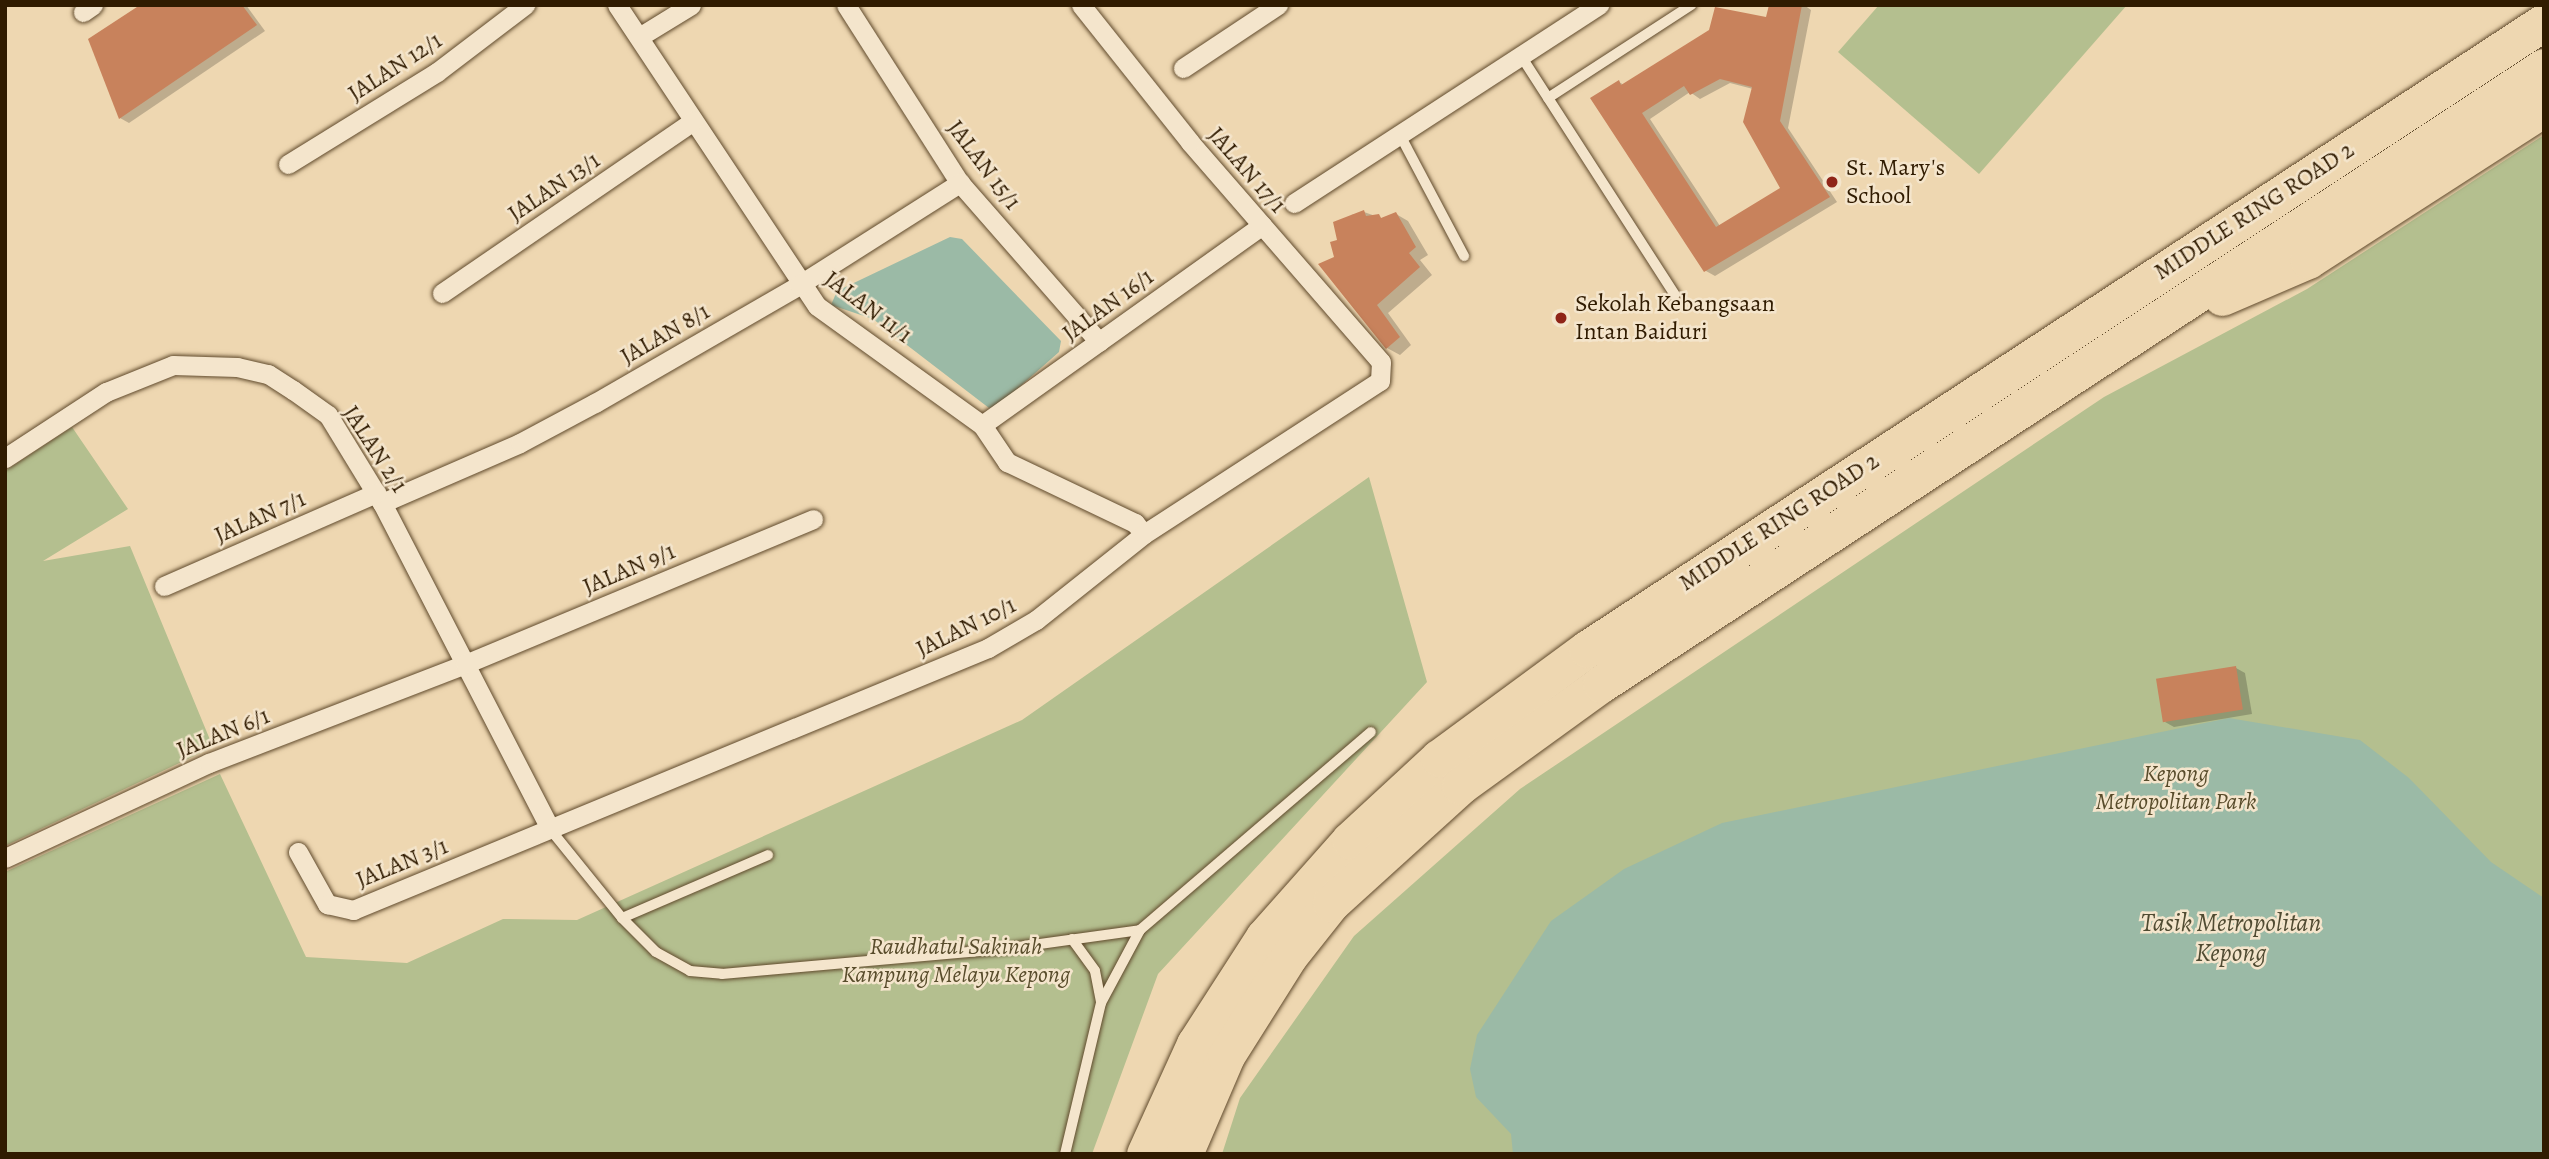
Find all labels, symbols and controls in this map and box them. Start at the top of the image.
street label: JALAN 12/1 [343,26,447,108]
street label: JALAN 15/1 [941,114,1027,216]
street label: JALAN 17/1 [1202,121,1292,219]
street label: MIDDLE RING ROAD 2 [2149,136,2359,286]
street label: JALAN 13/1 [503,146,605,228]
place label: St. Mary's School [1846,154,1946,210]
marker: St. Mary's School [1824,174,1840,190]
street label: JALAN 16/1 [1057,262,1159,348]
street label: JALAN 11/1 [818,265,918,349]
place label: Sekolah Kebangsaan Intan Baiduri [1575,290,1775,346]
street label: JALAN 8/1 [615,297,715,371]
marker: Sekolah Kebangsaan Intan Baiduri [1553,310,1569,326]
street label: JALAN 2/1 [336,400,414,498]
street label: MIDDLE RING ROAD 2 [1674,447,1884,597]
street label: JALAN 7/1 [210,484,310,550]
street label: JALAN 9/1 [579,537,679,601]
street label: JALAN 10/1 [911,590,1021,664]
street label: JALAN 6/1 [172,701,274,765]
park label: Kepong Metropolitan Park [2096,760,2256,816]
street label: JALAN 3/1 [352,832,452,894]
water label: Tasik Metropolitan Kepong [2141,907,2321,968]
park label: Raudhatul Sakinah Kampung Melayu Kepong [842,933,1070,989]

